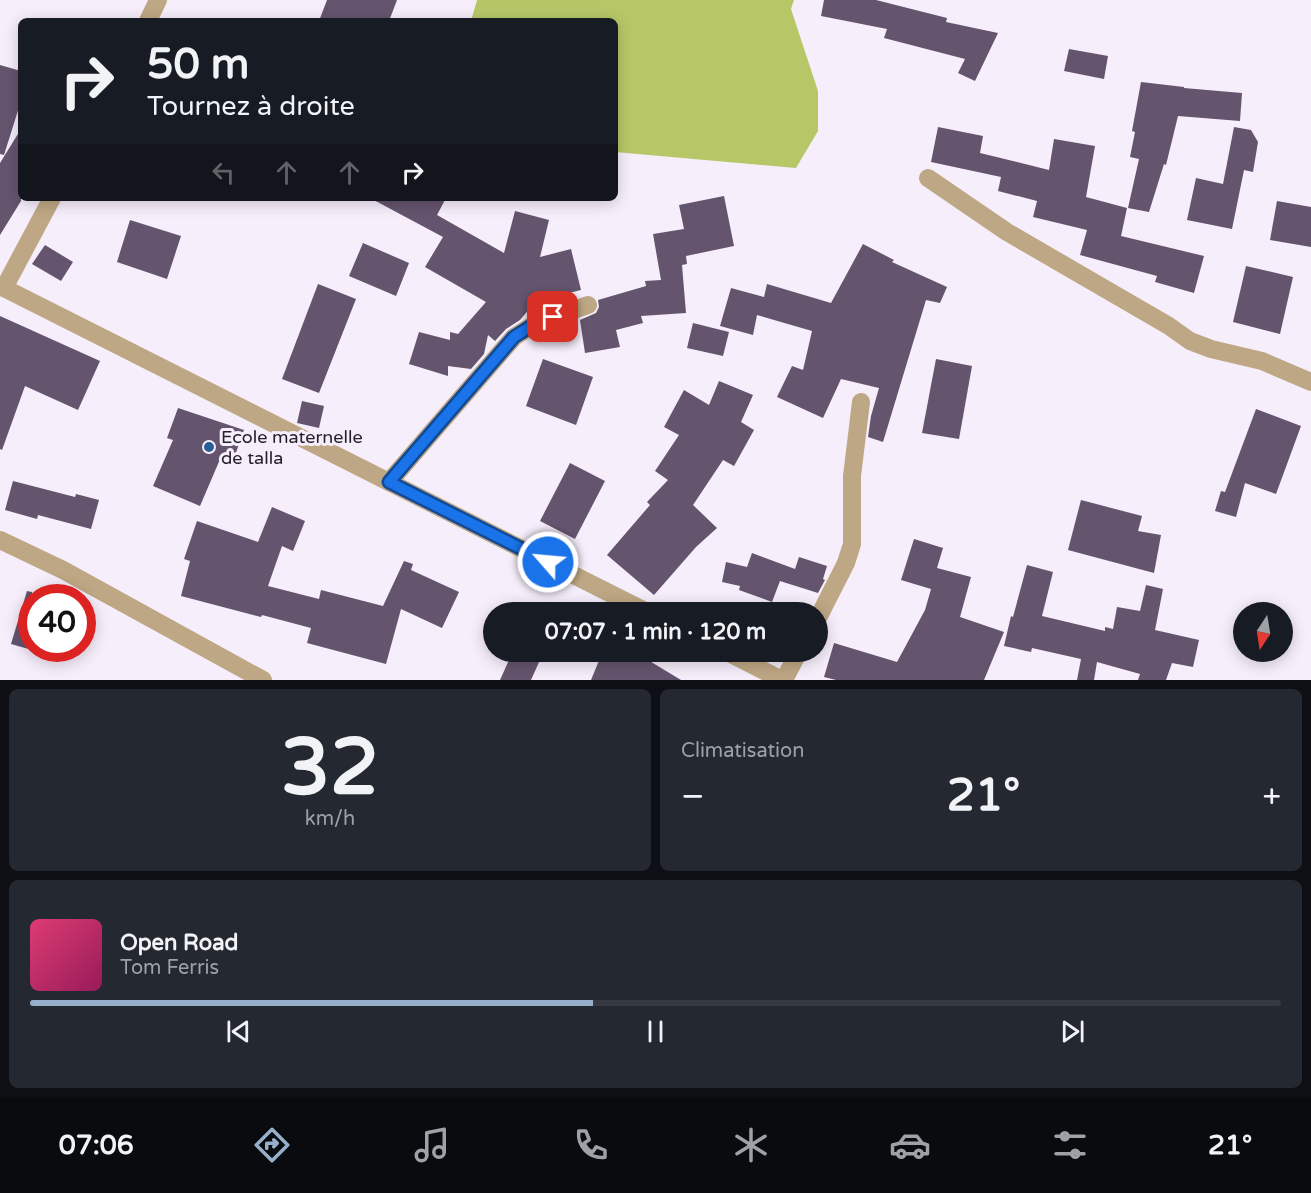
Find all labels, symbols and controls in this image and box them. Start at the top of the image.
text: 50 m [147,39,249,90]
icon: right [48,42,126,120]
text: Tournez à droite [147,90,355,123]
icon: left [207,156,240,189]
icon: ahead [270,156,303,189]
icon: ahead [333,156,366,189]
icon: right [396,156,429,189]
pin [527,291,578,342]
icon: arrive [536,300,569,333]
place label: Ecole maternelle de talla [221,426,363,469]
marker: Ecole maternelle de talla [202,440,216,454]
position arrow [516,530,580,594]
speed limit sign: 40 [18,584,96,662]
north arrow [1233,602,1293,662]
map controls [1233,602,1293,662]
text: 07:07 · 1 min · 120 m [545,619,766,645]
text: 32 [281,721,379,815]
text: Climatisation [681,739,804,763]
text: 21° [947,769,1020,823]
text: − [681,777,705,816]
text: + [1262,777,1281,816]
text: km/h [305,807,355,831]
text: Open Road [120,930,238,956]
text: Tom Ferris [120,956,219,980]
icon: previous [222,1015,255,1048]
icon: pause [639,1015,672,1048]
icon: next [1056,1015,1089,1048]
icon: directions [251,1124,293,1166]
icon: music [411,1124,453,1166]
icon: phone [570,1124,612,1166]
icon: climate [730,1124,772,1166]
icon: car [889,1124,931,1166]
icon: filters [1049,1124,1091,1166]
text: 07:06 [59,1129,134,1162]
text: 21° [1208,1129,1252,1162]

